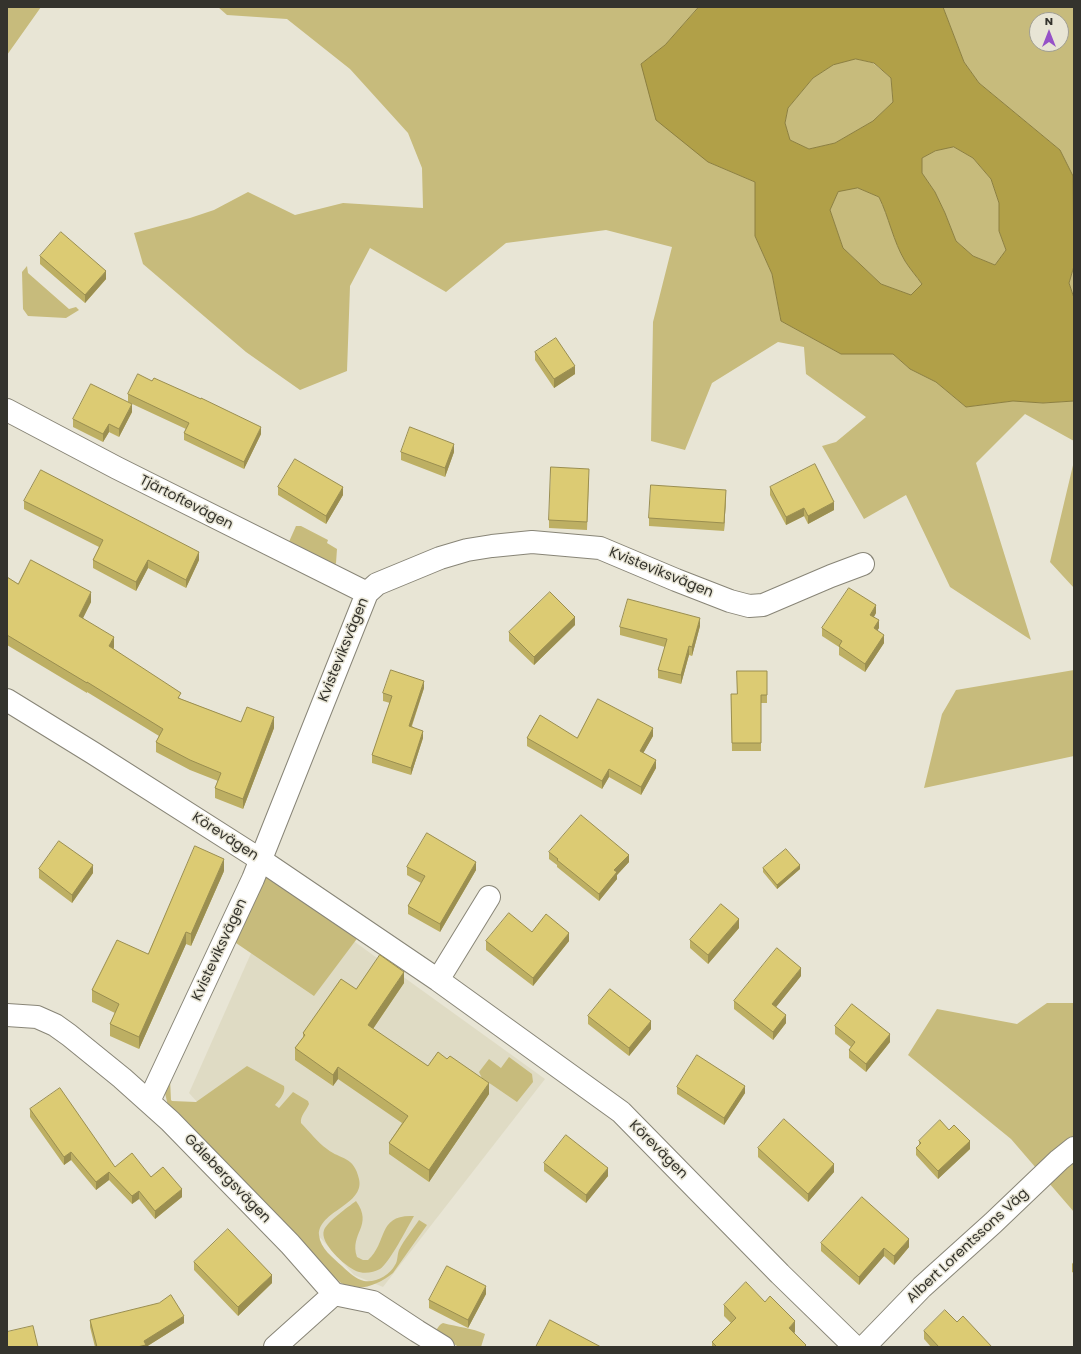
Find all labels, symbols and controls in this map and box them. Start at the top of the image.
north arrow [1029,12,1069,52]
text: N [1045,13,1053,29]
street label: Tjärtoftevägen [136,472,236,534]
street label: Kvisteviksvägen [606,544,716,602]
street label: Kvisteviksvägen [315,595,373,705]
street label: Körevägen [189,809,261,865]
street label: Kvisteviksvägen [189,896,251,1004]
street label: Körevägen [625,1117,691,1183]
street label: Gålebergsvägen [180,1131,274,1227]
street label: Albert Lorentssons Väg [904,1185,1032,1307]

